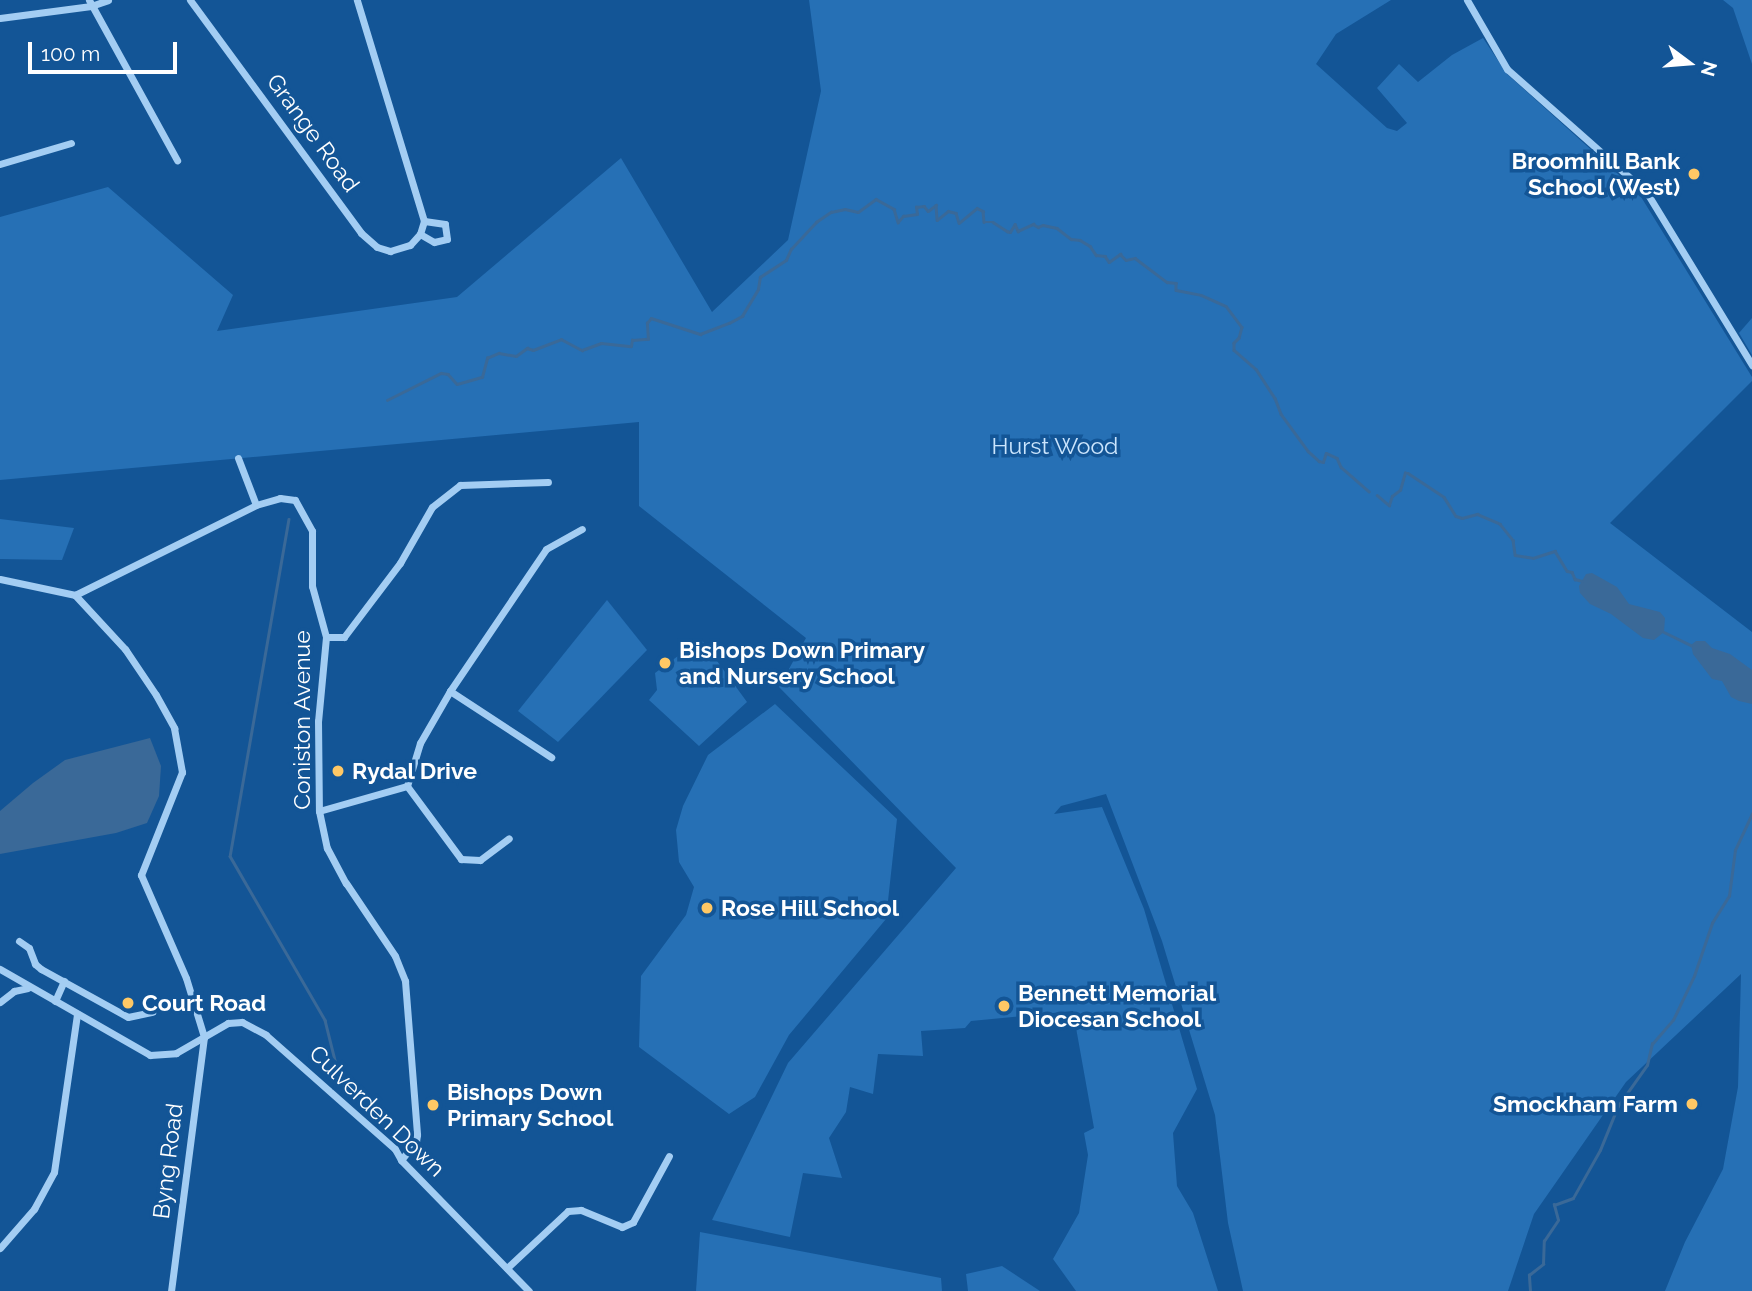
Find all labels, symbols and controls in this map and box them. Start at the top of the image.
scale bar [32,28,180,72]
north arrow [1654,28,1724,98]
text: 100 m [41,41,100,66]
text: N [1697,59,1722,79]
street label: Grange Road [261,69,365,197]
place label: Broomhill Bank School (West) [1511,147,1680,201]
marker: Broomhill Bank School (West) [1686,166,1702,182]
park label: Hurst Wood [991,432,1119,460]
street label: Coniston Avenue [288,630,316,810]
place label: Bishops Down Primary and Nursery School [679,636,925,690]
marker: Bishops Down Primary and Nursery School [657,655,673,671]
place label: Rydal Drive [352,757,478,785]
marker: Rydal Drive [330,763,346,779]
place label: Rose Hill School [721,894,900,922]
marker: Rose Hill School [699,900,715,916]
place label: Bennett Memorial Diocesan School [1018,979,1216,1033]
place label: Court Road [142,989,266,1017]
marker: Court Road [120,995,136,1011]
marker: Bennett Memorial Diocesan School [996,998,1012,1014]
street label: Culverden Down [304,1039,450,1183]
place label: Bishops Down Primary School [447,1078,614,1132]
place label: Smockham Farm [1493,1090,1678,1118]
marker: Smockham Farm [1684,1096,1700,1112]
marker: Bishops Down Primary School [425,1097,441,1113]
street label: Byng Road [147,1102,189,1220]

